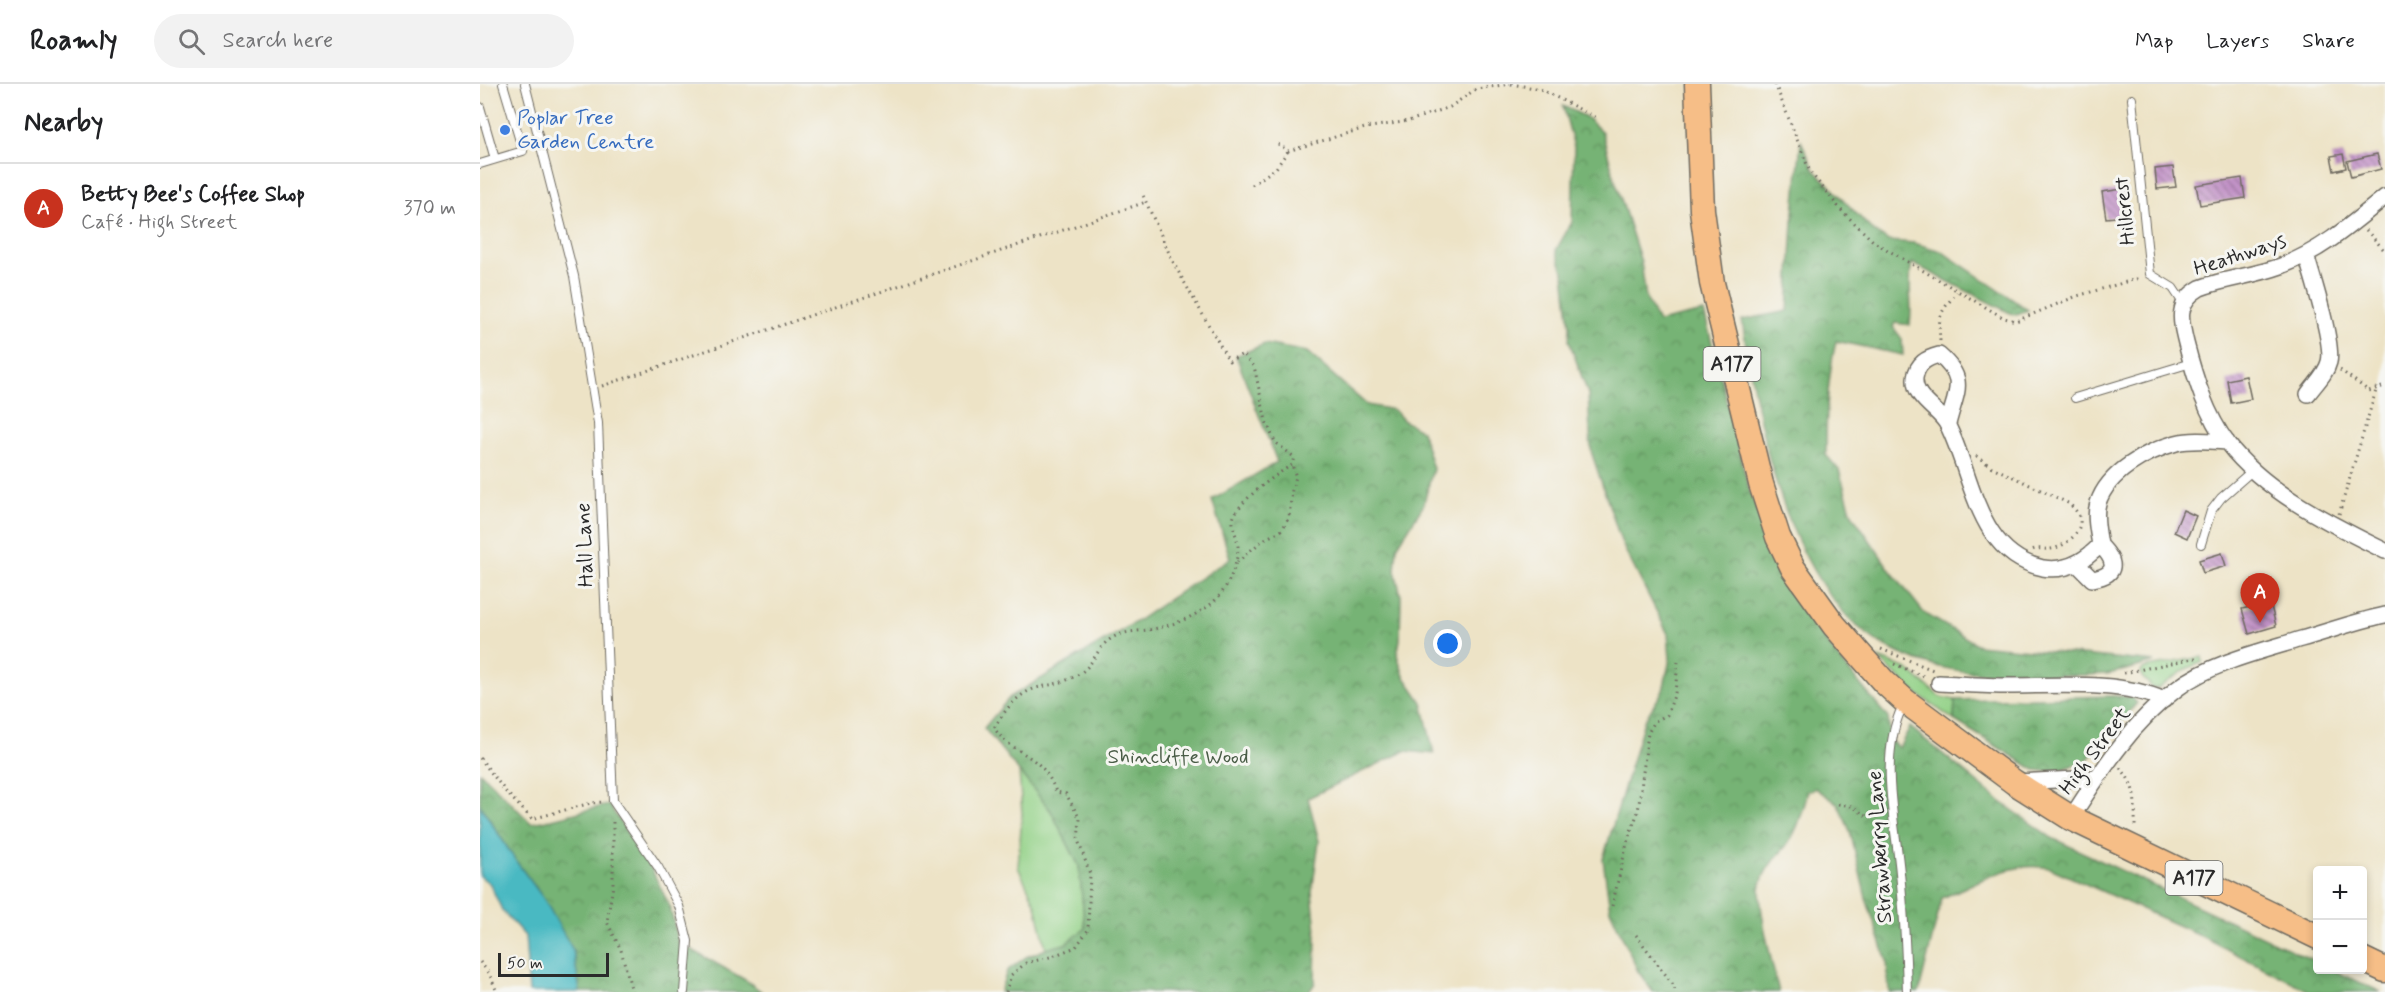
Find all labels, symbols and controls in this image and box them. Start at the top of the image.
search box [154,14,574,68]
text: Roamly [30,23,118,60]
icon: search [175,25,208,58]
text: Search here [223,27,333,55]
text: Map [2135,27,2173,55]
text: Layers [2206,27,2269,55]
text: Share [2302,27,2355,55]
place label: Poplar Tree Garden Centre [517,104,654,156]
text: Nearby [24,106,103,140]
marker: Poplar Tree Garden Centre [498,123,512,137]
street label: Hillcrest [2107,175,2143,247]
text: Betty Bee's Coffee Shop [81,181,305,209]
text: A [37,195,50,222]
text: 370 m [404,195,456,222]
text: Café · High Street [81,209,237,236]
street label: Heathways [2190,227,2290,283]
road number: A177 [1704,347,1760,381]
street label: Hall Lane [570,502,600,588]
pin: A [2240,574,2280,623]
your location [1433,629,1462,658]
street label: High Street [2053,701,2139,802]
park label: Shincliffe Wood [1107,743,1249,771]
street label: Strawberry Lane [1861,770,1899,924]
road number: A177 [2166,861,2222,895]
map controls [2313,866,2367,974]
button: + [2313,866,2367,920]
button: − [2313,920,2367,974]
scale bar [498,950,609,978]
text: 50 m [507,953,543,974]

